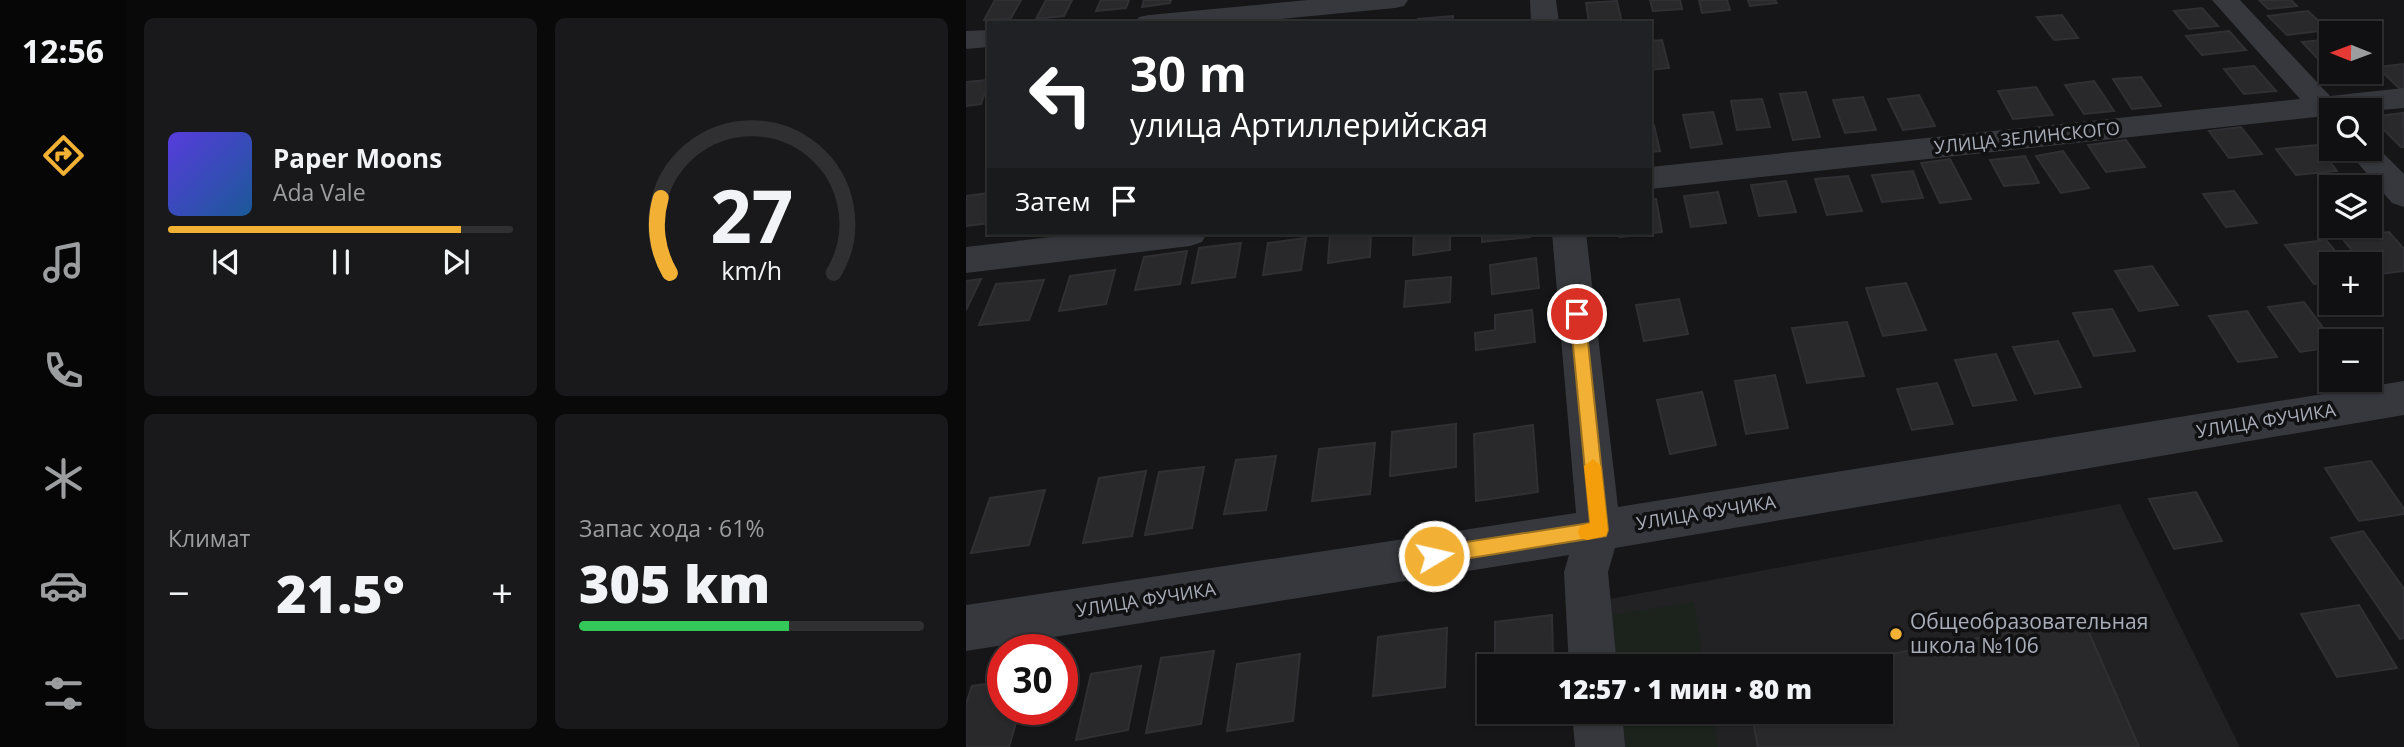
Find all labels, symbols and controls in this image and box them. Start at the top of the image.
north arrow [2319,21,2382,84]
map controls [2319,21,2382,392]
text: 12:56 [22,29,104,72]
text: 30 m [1130,40,1247,106]
icon: left [1015,49,1106,140]
button: search [2319,98,2382,161]
text: улица Артиллерийская [1130,103,1488,146]
street label: УЛИЦА ЗЕЛИНСКОГО [1933,115,2121,159]
icon: directions [39,131,88,180]
text: Paper Moons [273,140,442,176]
text: 27 [710,165,793,264]
button: layers [2319,175,2382,238]
text: Ada Vale [273,176,366,208]
icon: arrive [1105,182,1143,220]
text: Затем [1015,183,1091,219]
icon: music [39,238,88,287]
icon: previous [207,243,245,281]
icon: pause [322,243,360,281]
icon: next [437,243,475,281]
button: + [2319,252,2382,315]
text: km/h [721,253,782,287]
pin [1547,284,1607,344]
icon: arrive [1558,295,1596,333]
button: − [2319,329,2382,392]
icon: phone [39,346,88,395]
street label: УЛИЦА ФУЧИКА [2194,397,2338,443]
icon: climate [39,454,88,503]
street label: УЛИЦА ФУЧИКА [1634,489,1778,535]
text: Запас хода · 61% [579,512,764,544]
position arrow [1397,519,1471,593]
text: Климат [168,522,250,554]
text: 305 km [579,547,770,618]
text: 21.5° [276,557,405,628]
icon: car [39,561,88,610]
text: − [168,566,190,618]
text: + [491,566,513,618]
street label: УЛИЦА ФУЧИКА [1074,576,1218,622]
place label: Общеобразовательная школа №106 [1910,607,2148,659]
marker: Общеобразовательная школа №106 [1888,626,1904,642]
speed limit sign: 30 [987,634,1078,725]
icon: filters [39,669,88,718]
text: 12:57 · 1 мин · 80 m [1558,671,1812,707]

